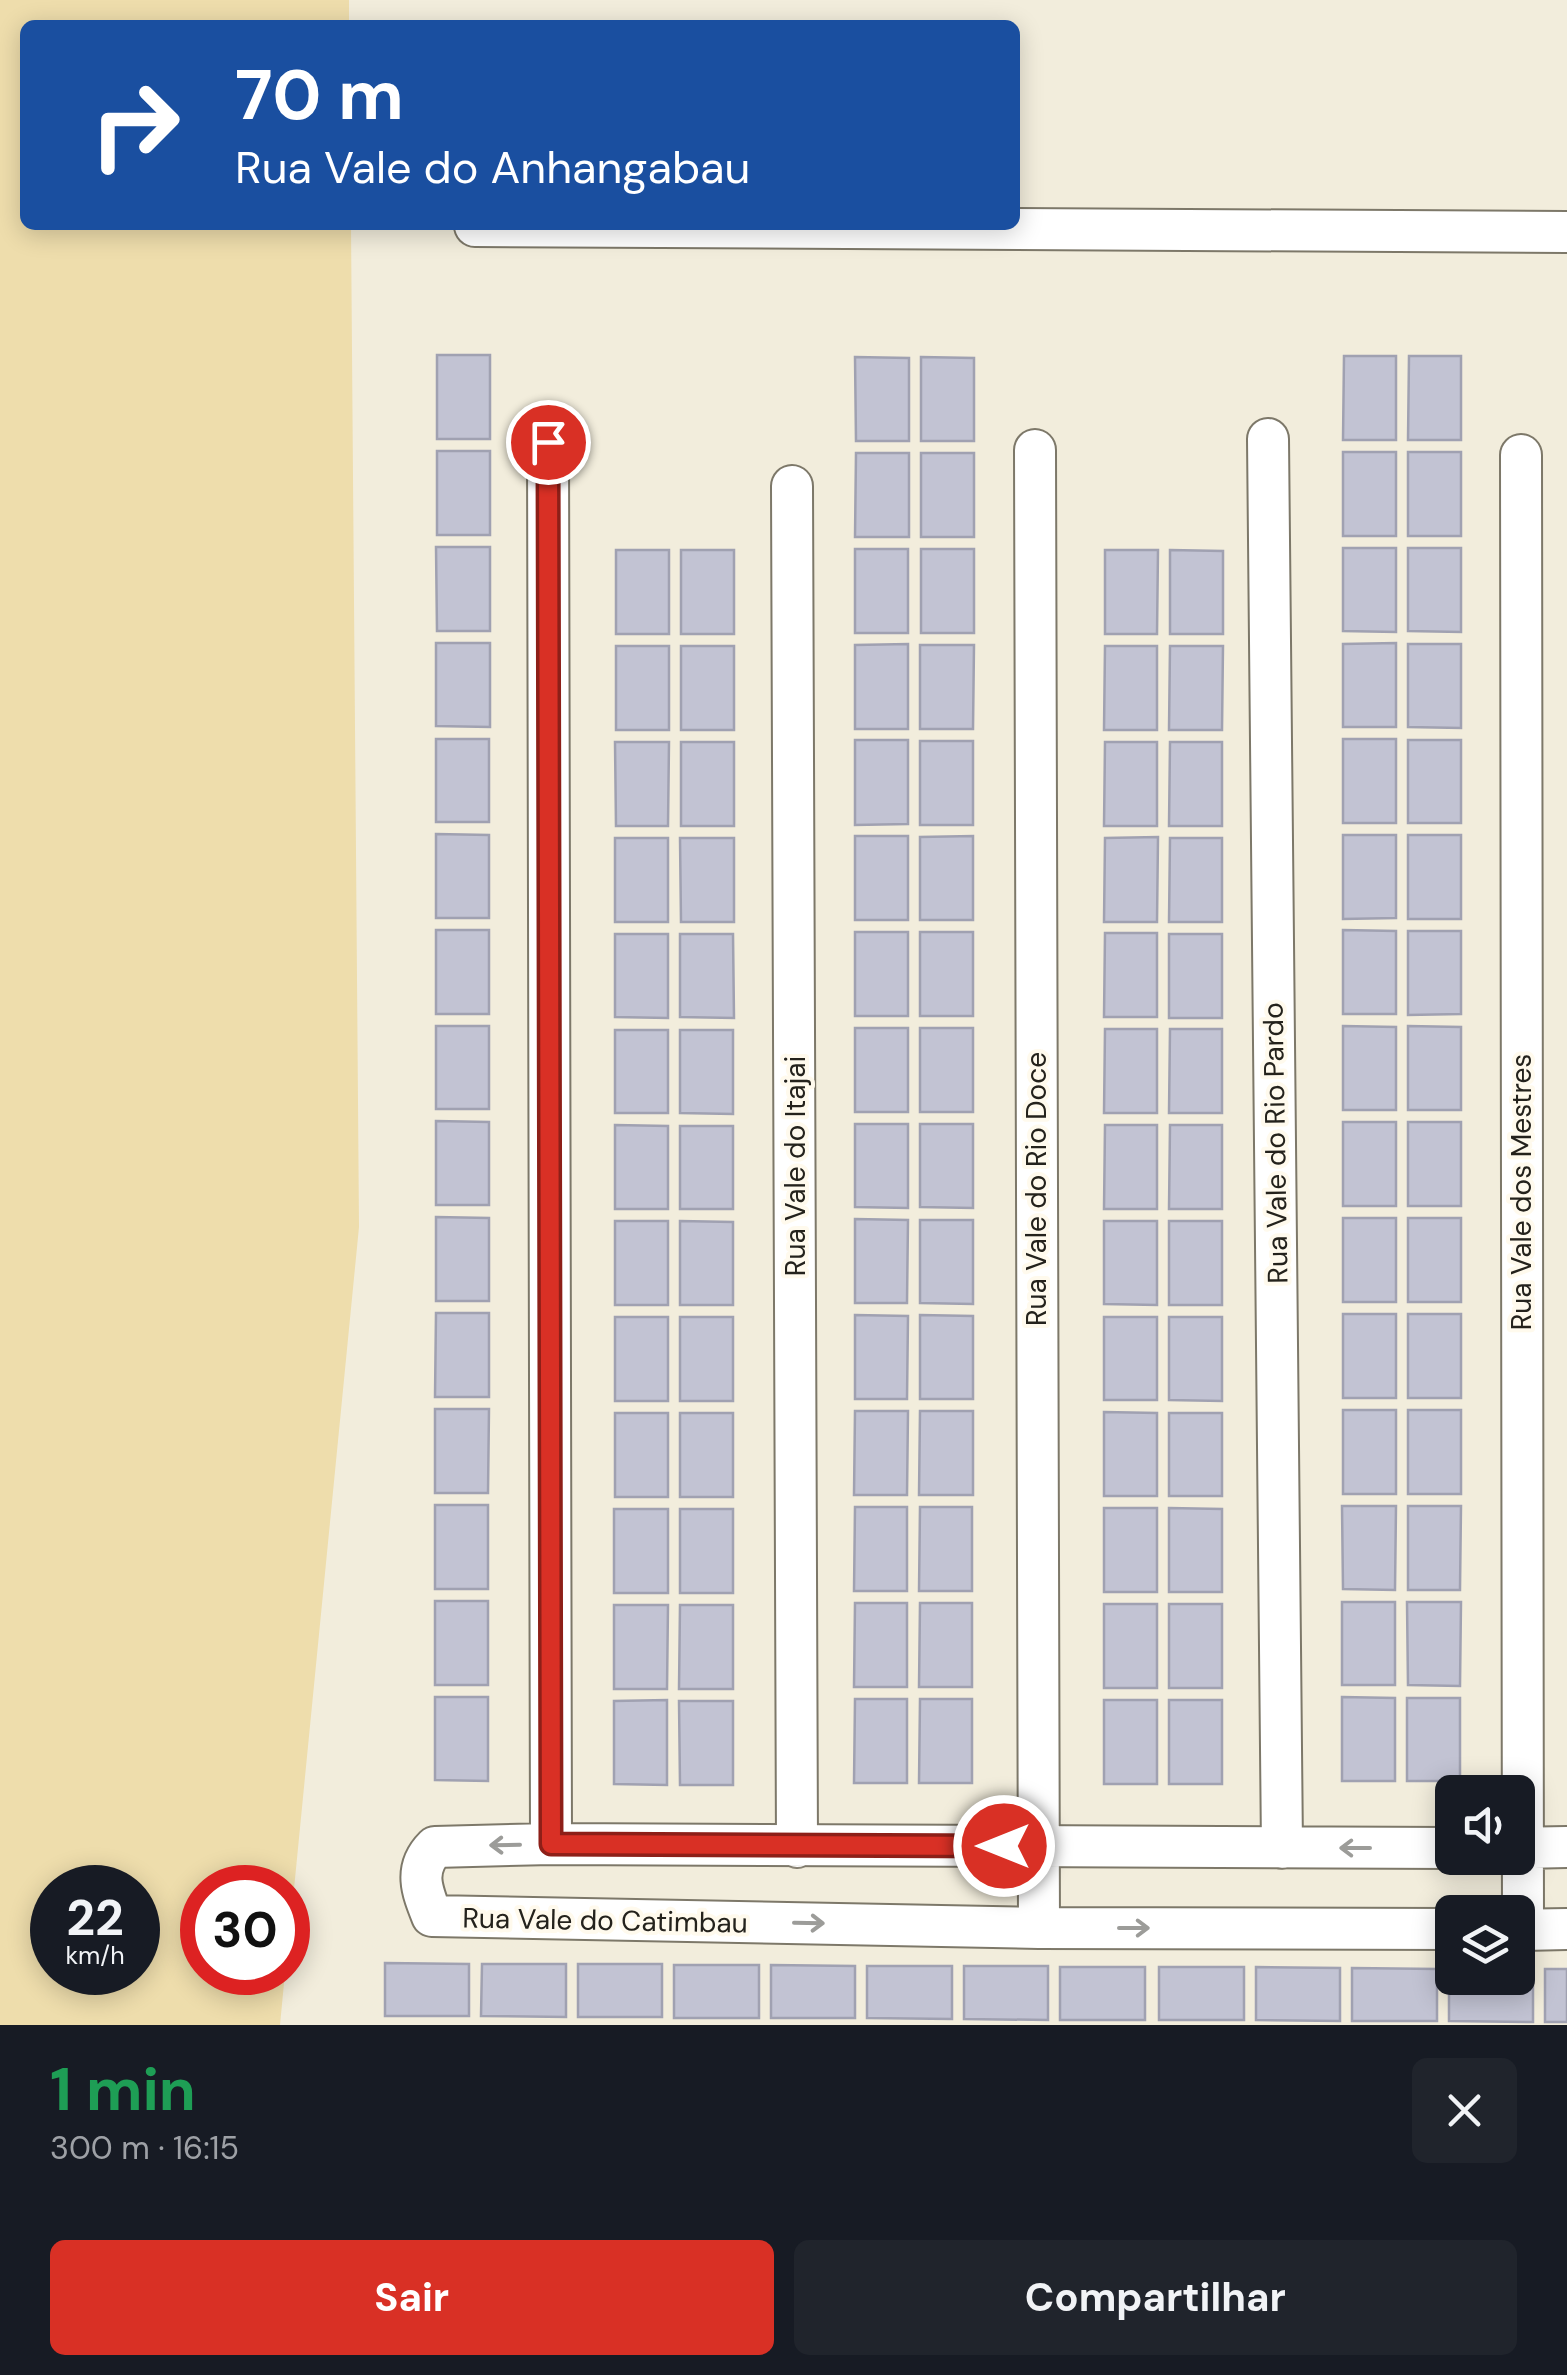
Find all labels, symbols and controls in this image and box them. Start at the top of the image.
text: 70 m [235,50,404,141]
icon: right [70,60,200,190]
text: Rua Vale do Anhangabau [235,138,750,197]
pin [506,400,591,485]
icon: arrive [521,415,576,470]
street label: Rua Vale do Rio Pardo [1255,1002,1296,1284]
street label: Rua Vale do Rio Doce [1018,1052,1055,1326]
street label: Rua Vale dos Mestres [1503,1054,1540,1330]
street label: Rua Vale do Itajai [777,1056,814,1276]
map controls [1435,1775,1535,1995]
button: sound [1435,1775,1535,1875]
position arrow [952,1794,1056,1898]
one-way arrow [490,1836,522,1854]
one-way arrow [1340,1838,1372,1858]
speed limit sign: 30 [180,1865,310,1995]
text: 22 [66,1885,124,1951]
button: layers [1435,1895,1535,1995]
street label: Rua Vale do Catimbau [462,1900,748,1941]
one-way arrow [792,1914,824,1933]
one-way arrow [1116,1918,1149,1938]
text: km/h [65,1939,125,1972]
text: 1 min [50,2050,196,2129]
button: close [1412,2058,1517,2163]
text: 300 m · 16:15 [50,2127,239,2169]
button: Sair [50,2240,774,2355]
button: Compartilhar [794,2240,1517,2355]

